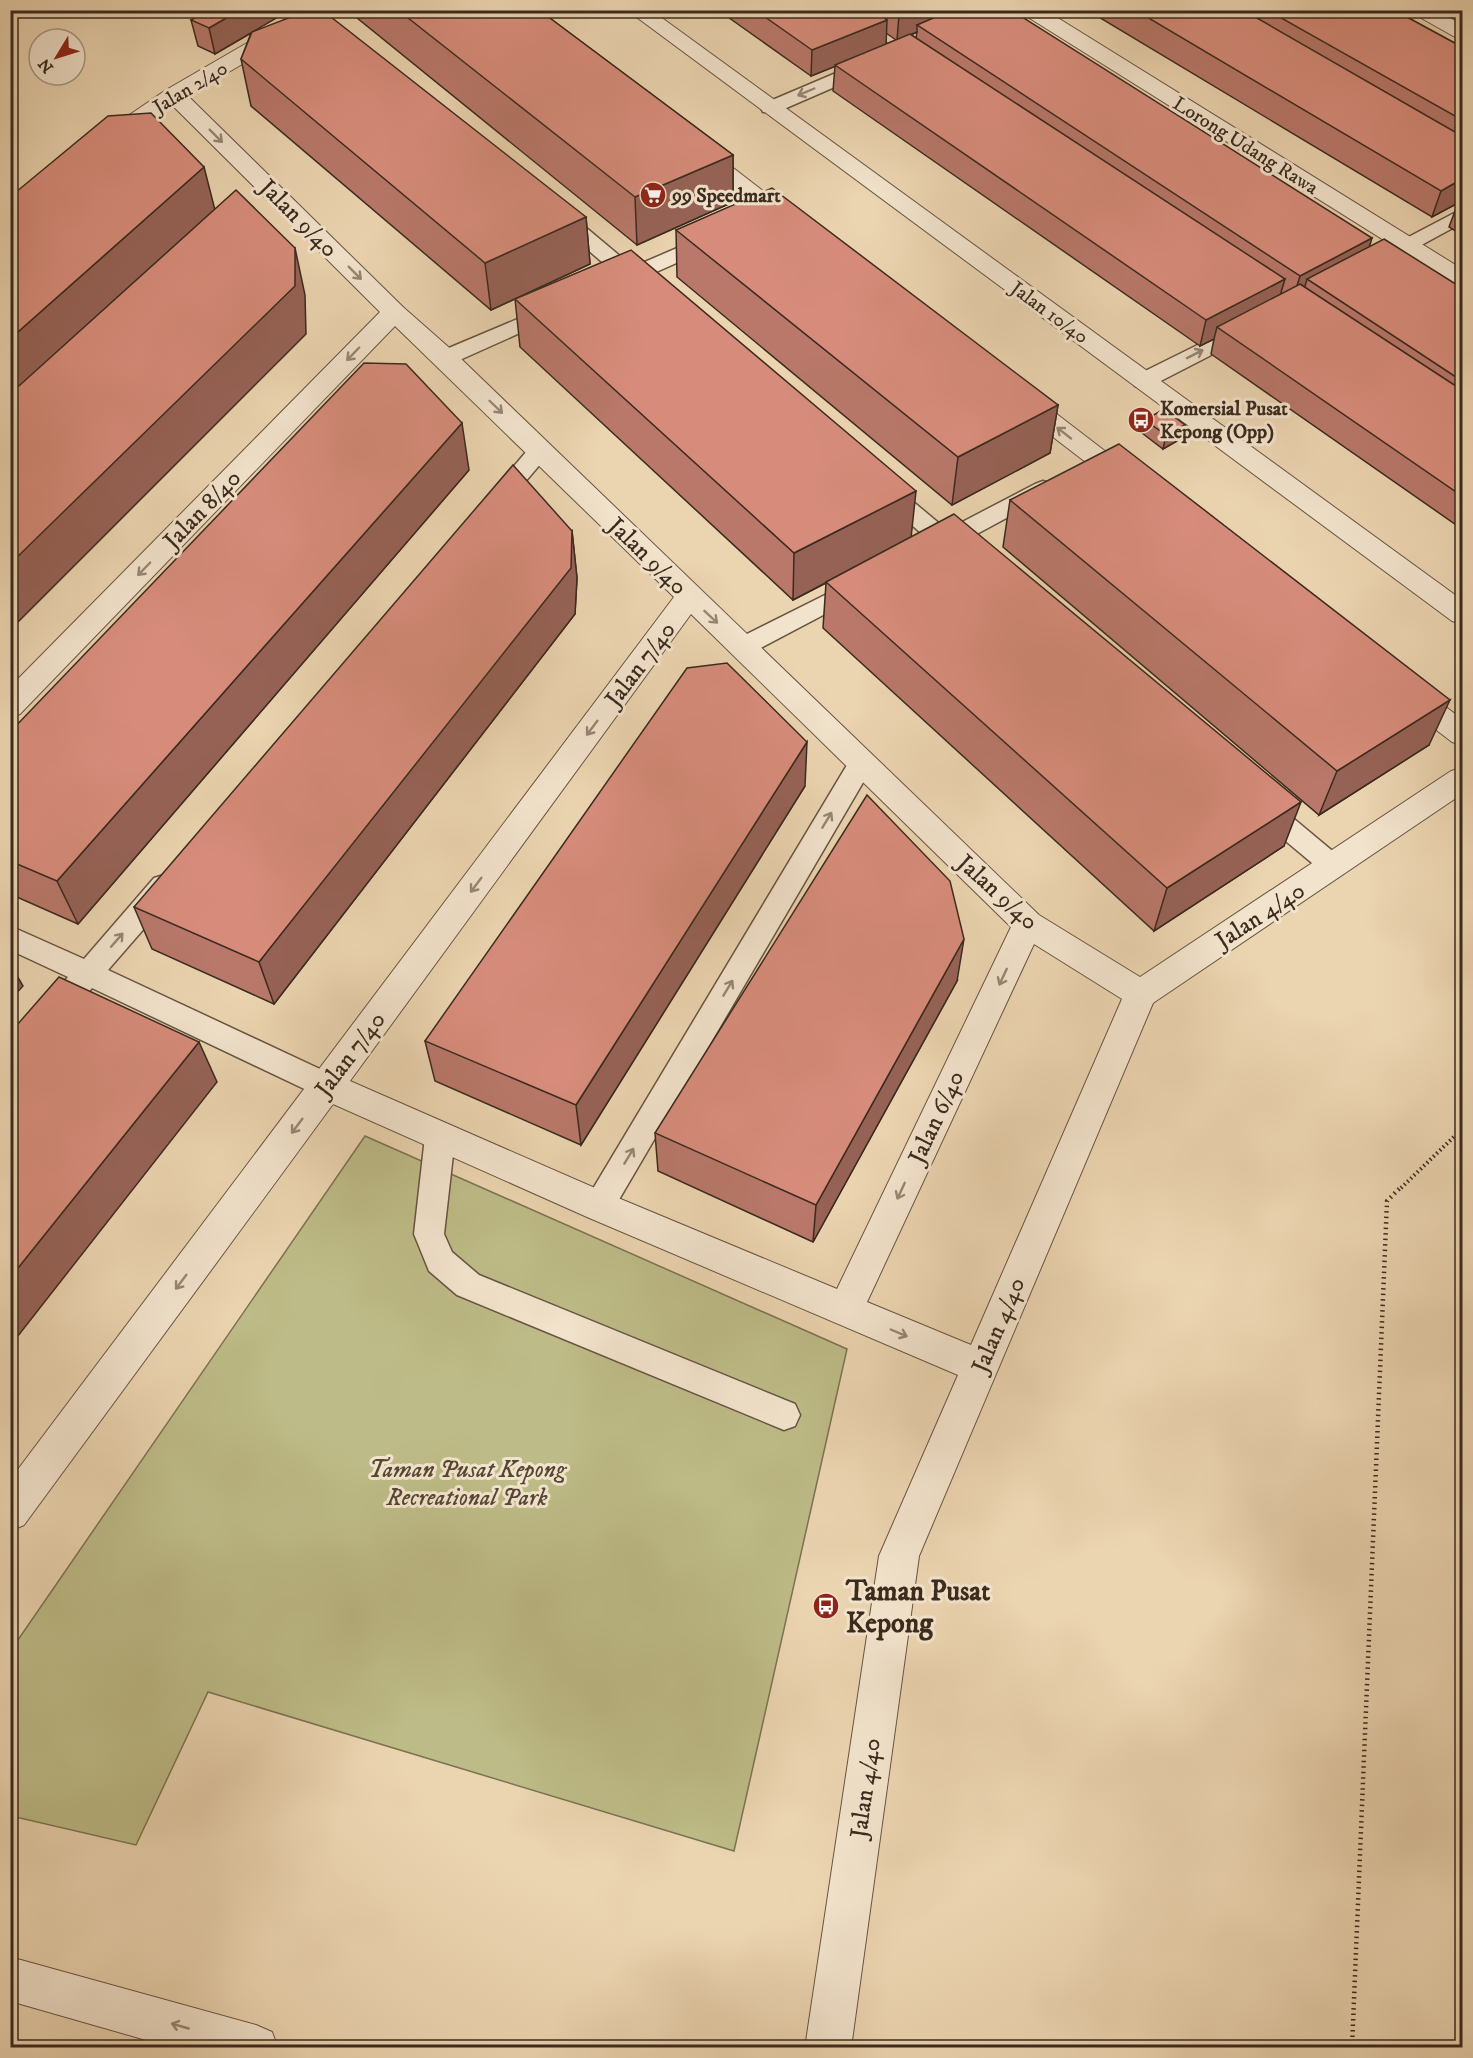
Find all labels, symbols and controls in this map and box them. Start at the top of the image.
north arrow [27,27,87,87]
text: N [34,54,58,77]
street label: Jalan 2/40 [147,56,233,121]
one-way arrow [798,87,816,98]
street label: Lorong Udang Rawa [1168,92,1323,201]
one-way arrow [209,128,223,143]
street label: Jalan 9/40 [251,172,344,264]
supermarket icon: 99 Speedmart [638,180,668,210]
place label: 99 Speedmart [670,184,781,209]
one-way arrow [347,265,362,280]
street label: Jalan 10/40 [1004,275,1093,350]
one-way arrow [346,346,361,361]
one-way arrow [1186,348,1204,359]
place label: Komersial Pusat Kepong (Opp) [1160,397,1288,445]
one-way arrow [488,400,503,414]
bus stop icon: Komersial Pusat Kepong (Opp) [1126,405,1156,435]
one-way arrow [1056,427,1072,440]
street label: Jalan 8/40 [156,464,248,557]
street label: Jalan 9/40 [600,510,693,602]
one-way arrow [137,561,152,576]
one-way arrow [703,610,718,624]
street label: Jalan 7/40 [598,616,683,715]
one-way arrow [586,720,598,736]
one-way arrow [822,812,834,829]
street label: Jalan 9/40 [949,847,1044,937]
one-way arrow [469,876,482,892]
street label: Jalan 4/40 [1208,876,1311,957]
one-way arrow [110,933,124,948]
one-way arrow [996,967,1008,985]
one-way arrow [723,980,735,997]
street label: Jalan 7/40 [308,1006,393,1105]
street label: Jalan 6/40 [901,1066,972,1171]
one-way arrow [291,1117,303,1133]
one-way arrow [623,1148,635,1165]
one-way arrow [895,1182,907,1200]
street label: Jalan 4/40 [965,1273,1032,1380]
one-way arrow [175,1274,187,1290]
one-way arrow [889,1328,907,1339]
park label: Taman Pusat Kepong Recreational Park [368,1455,568,1513]
place label: Taman Pusat Kepong [845,1574,990,1641]
bus stop icon: Taman Pusat Kepong [811,1591,841,1621]
street label: Jalan 4/40 [844,1736,888,1842]
one-way arrow [171,2020,190,2031]

